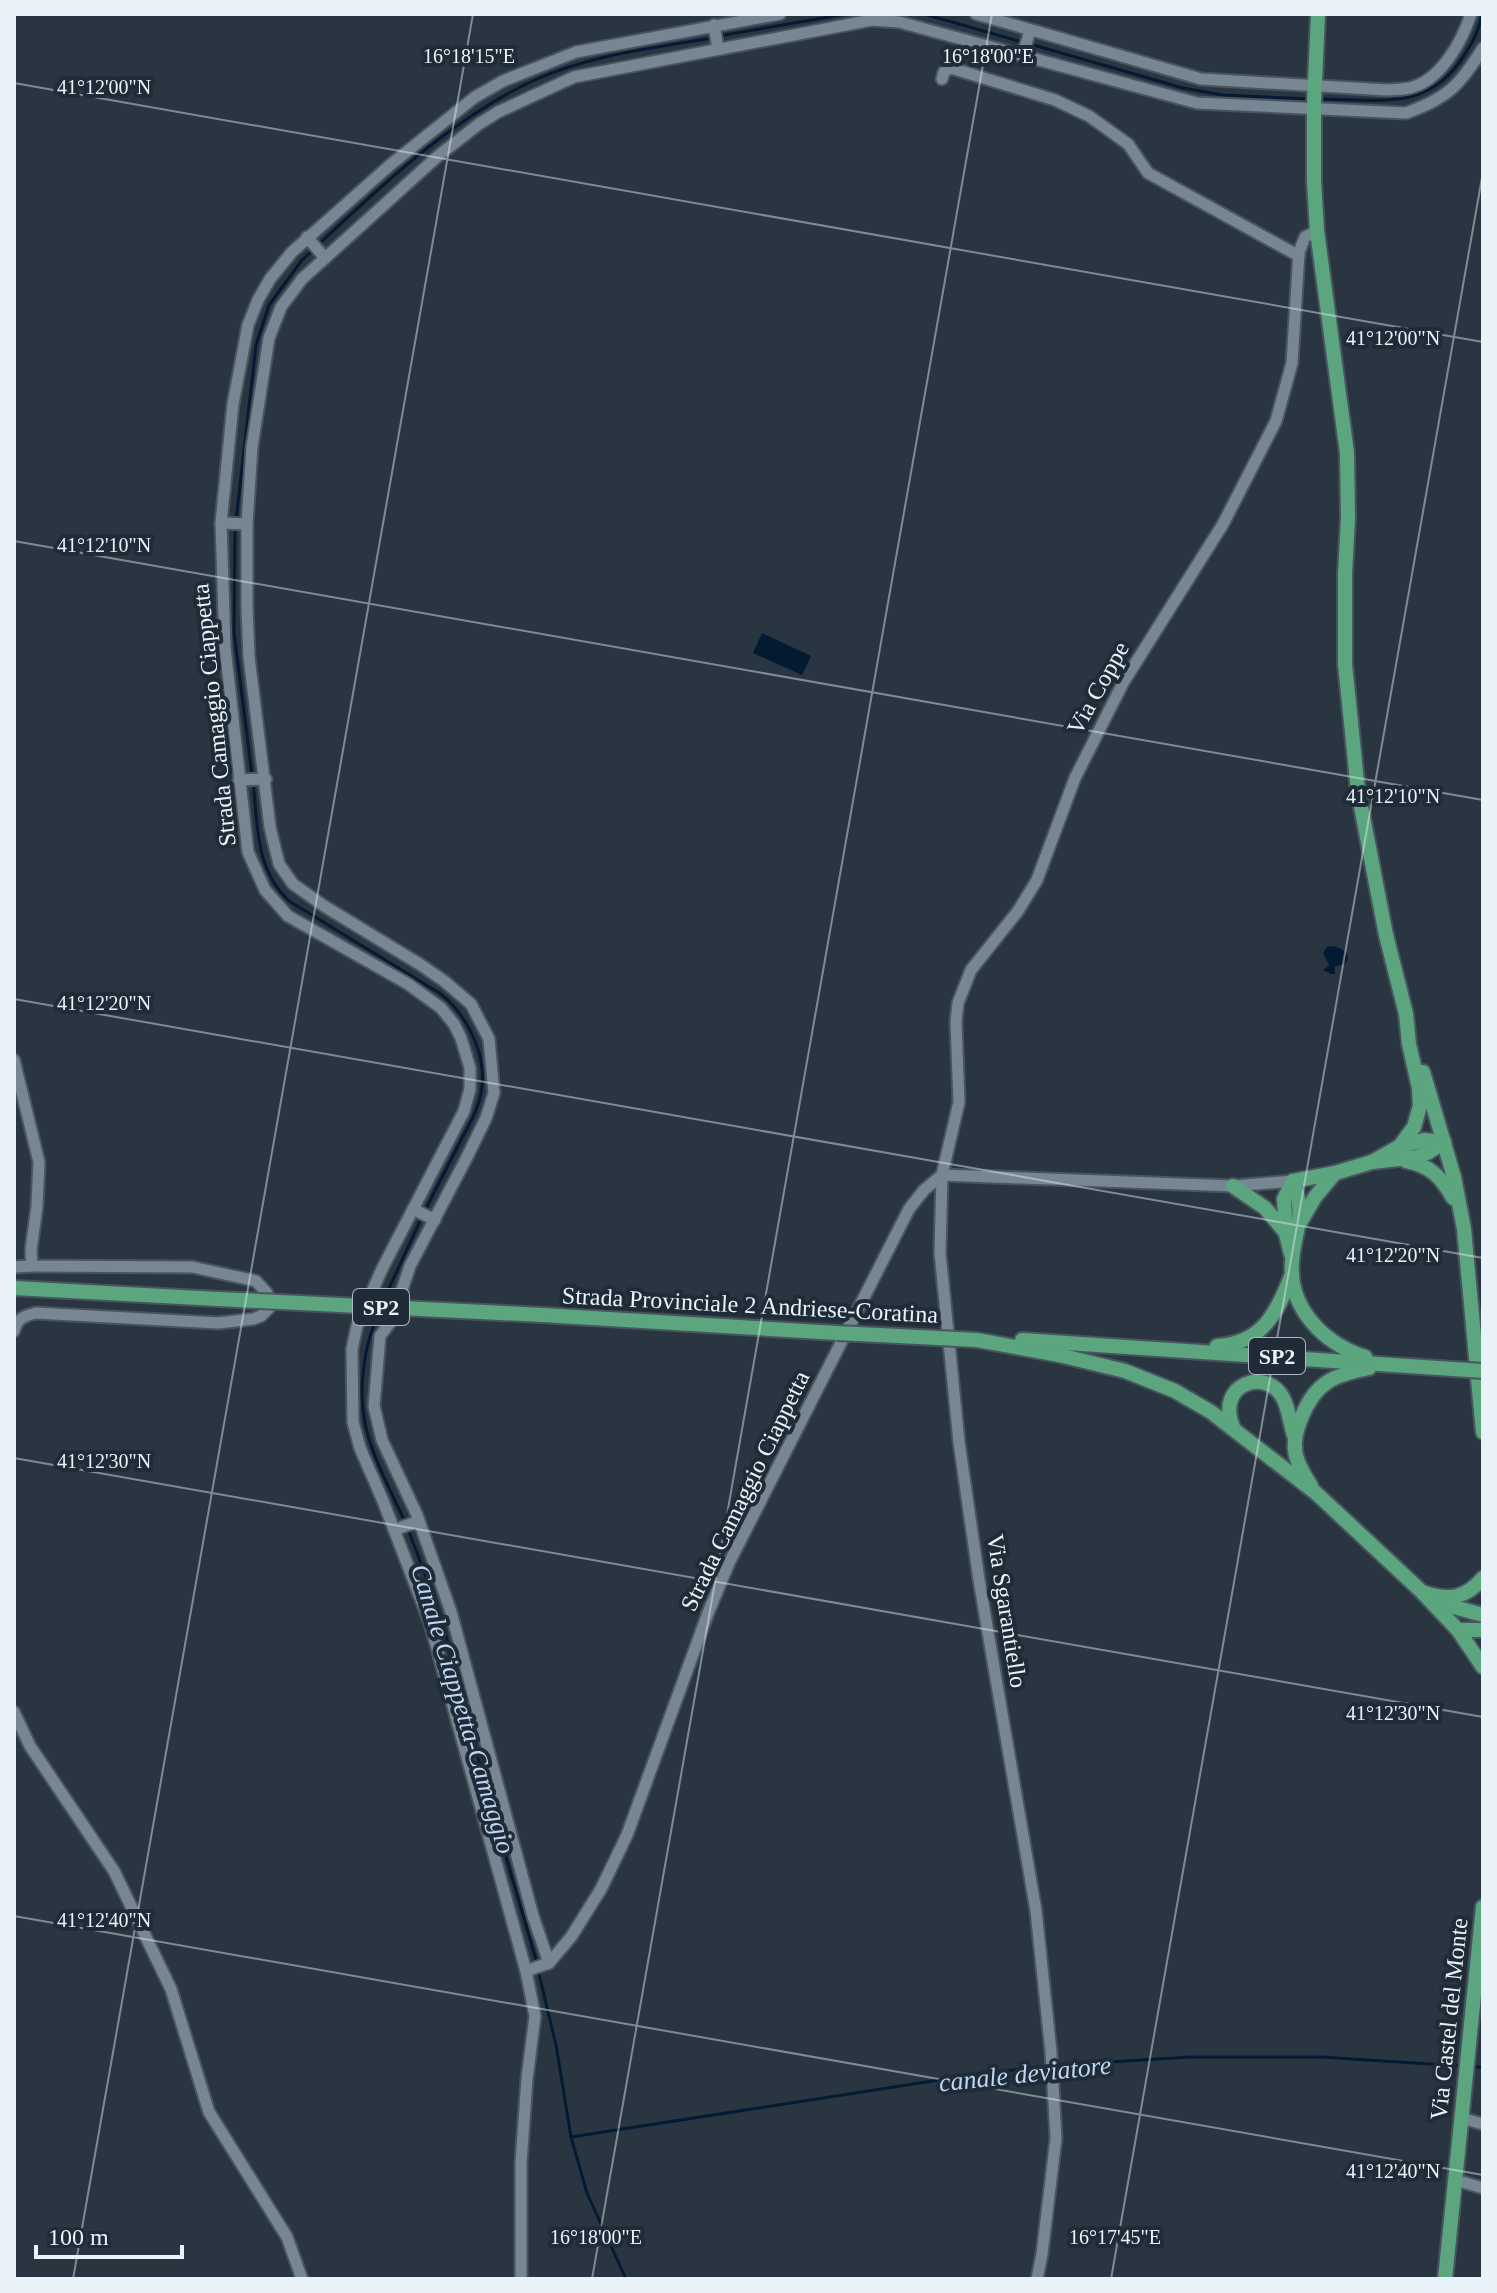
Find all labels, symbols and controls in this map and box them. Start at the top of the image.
text: 16°18'15"E [423,45,515,67]
text: 16°18'00"E [942,45,1034,67]
text: 41°12'00"N [57,76,151,98]
text: 41°12'00"N [1346,327,1440,349]
text: 41°12'10"N [57,534,151,556]
street label: Strada Camaggio Ciappetta [187,582,241,848]
street label: Via Coppe [1062,637,1134,739]
text: 41°12'10"N [1346,785,1440,807]
text: 41°12'20"N [57,992,151,1014]
text: 41°12'20"N [1346,1244,1440,1266]
street label: Strada Provinciale 2 Andriese-Coratina [561,1282,939,1328]
road number: SP2 [353,1289,409,1325]
road number: SP2 [1249,1338,1305,1374]
street label: Strada Camaggio Ciappetta [675,1366,815,1615]
text: 41°12'30"N [57,1450,151,1472]
street label: Via Sgarantiello [982,1532,1032,1690]
water label: Canale Ciappetta-Camaggio [405,1561,521,1857]
text: 41°12'30"N [1346,1702,1440,1724]
text: 41°12'40"N [57,1909,151,1931]
street label: Via Castel del Monte [1425,1917,1473,2121]
water label: canale deviatore [937,2051,1113,2097]
text: 41°12'40"N [1346,2160,1440,2182]
scale bar [36,2209,182,2259]
text: 100 m [48,2224,109,2250]
text: 16°18'00"E [550,2226,642,2248]
text: 16°17'45"E [1069,2226,1161,2248]

